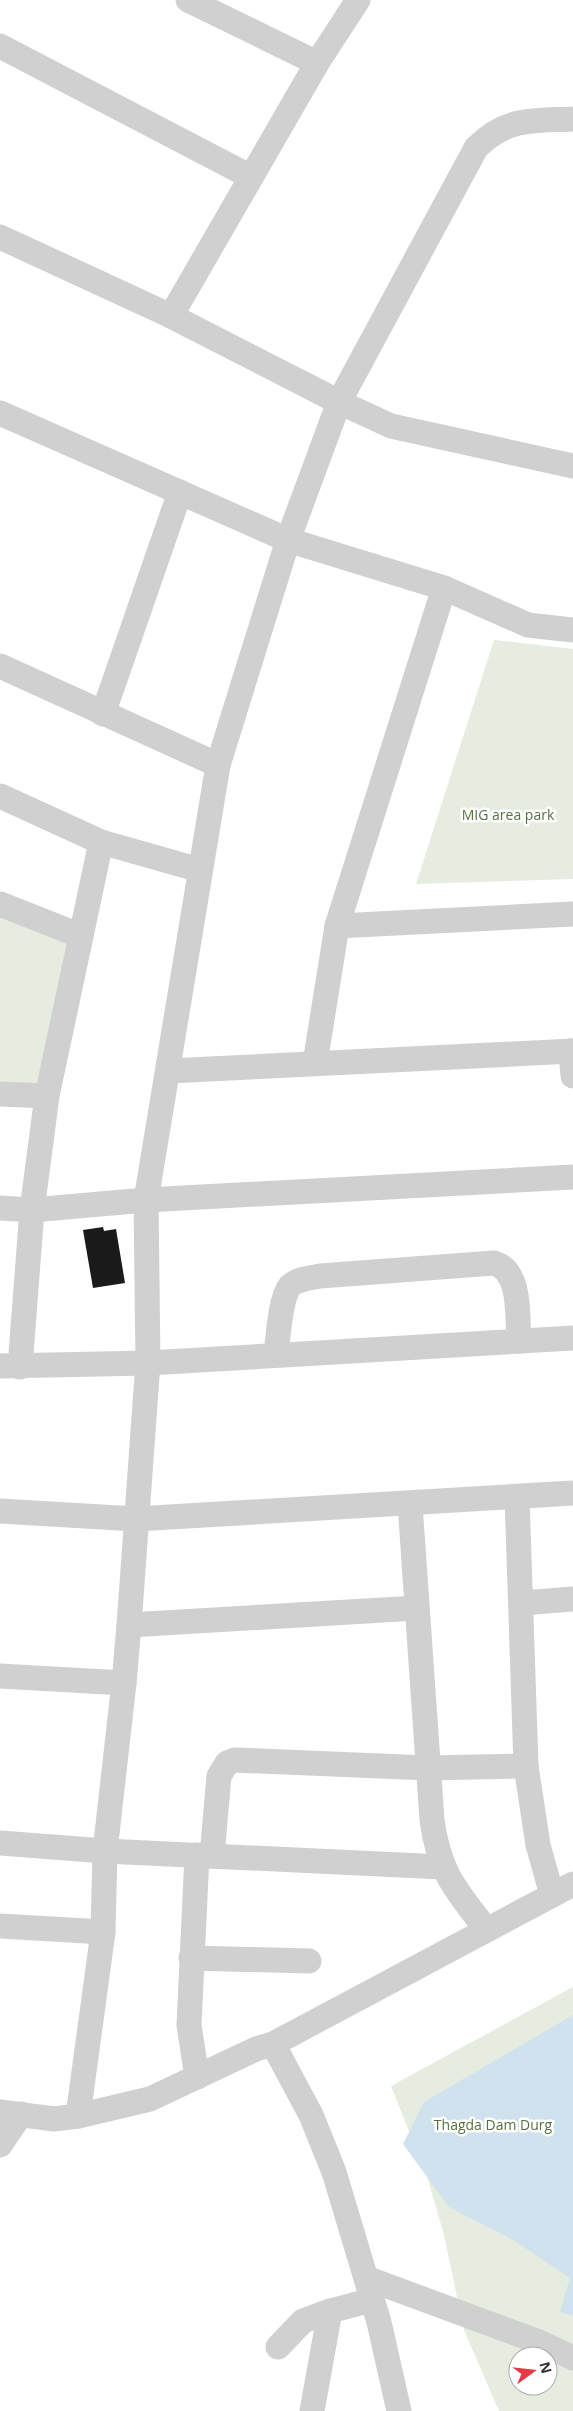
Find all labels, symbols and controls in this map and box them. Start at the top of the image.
park label: MIG area park [462,805,555,824]
park label: Thagda Dam Durg [434,2115,553,2134]
north arrow [508,2346,558,2396]
text: N [535,2360,557,2375]

